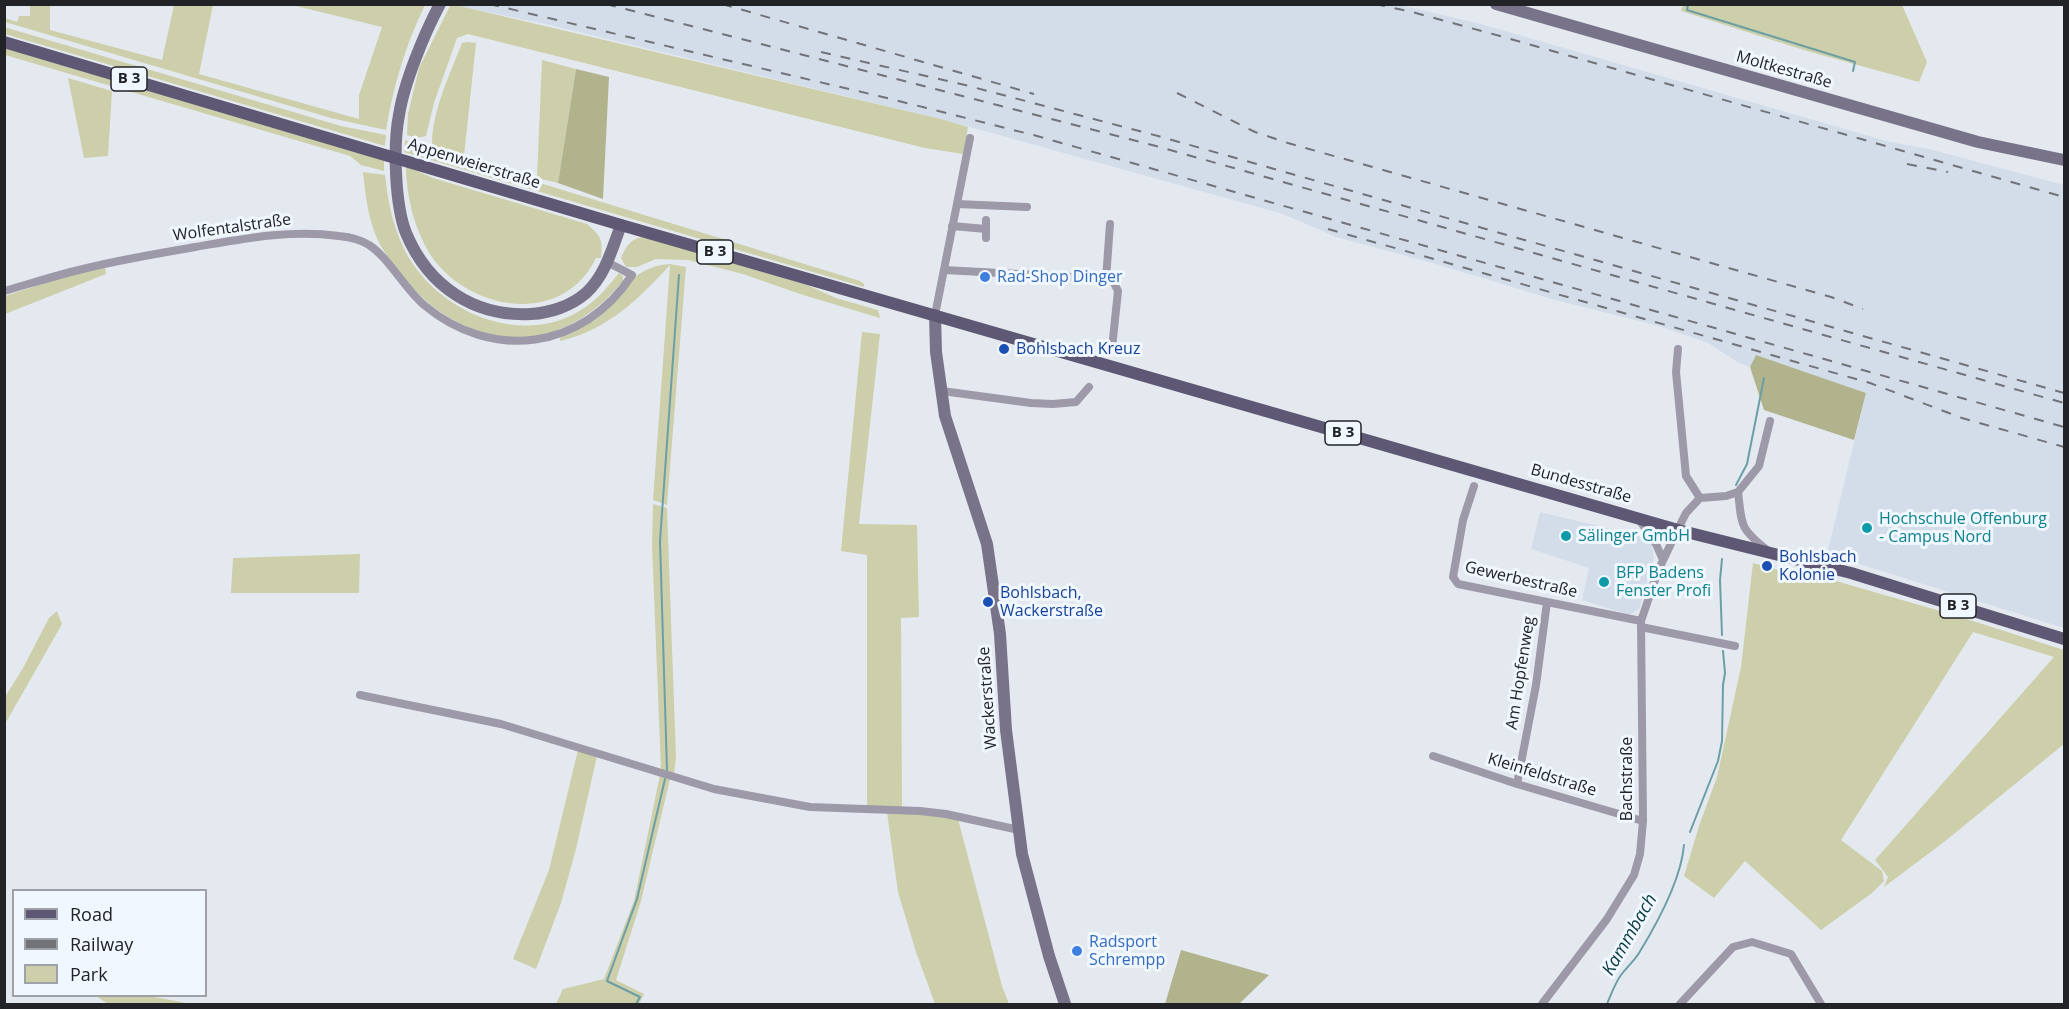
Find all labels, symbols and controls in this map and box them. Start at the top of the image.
street label: Moltkestraße [1734,47,1834,93]
road number: B 3 [111,67,147,91]
street label: Appenweierstraße [406,135,542,193]
street label: Wolfentalstraße [172,210,292,246]
road number: B 3 [697,240,733,264]
place label: Rad-Shop Dinger [997,267,1123,287]
marker: Rad-Shop Dinger [978,270,992,284]
place label: Bohlsbach Kreuz [1016,339,1140,359]
marker: Bohlsbach Kreuz [997,342,1011,356]
road number: B 3 [1325,421,1361,445]
street label: Bundesstraße [1528,460,1634,508]
place label: Hochschule Offenburg - Campus Nord [1879,509,2047,547]
marker: Hochschule Offenburg - Campus Nord [1860,521,1874,535]
place label: Sälinger GmbH [1578,526,1690,546]
marker: Sälinger GmbH [1559,529,1573,543]
place label: Bohlsbach Kolonie [1779,547,1857,585]
street label: Gewerbestraße [1463,558,1579,602]
marker: Bohlsbach Kolonie [1760,559,1774,573]
place label: BFP Badens Fenster Profi [1616,563,1711,601]
marker: BFP Badens Fenster Profi [1597,575,1611,589]
place label: Bohlsbach, Wackerstraße [1000,583,1103,621]
road number: B 3 [1940,594,1976,618]
marker: Bohlsbach, Wackerstraße [981,595,995,609]
street label: Am Hopfenweg [1503,615,1539,731]
street label: Wackerstraße [975,646,1001,750]
street label: Bachstraße [1617,737,1637,821]
street label: Kleinfeldstraße [1485,749,1599,801]
legend [12,889,207,997]
water label: Kammbach [1598,890,1662,980]
text: Road [70,902,113,926]
text: Railway [70,932,133,956]
place label: Radsport Schrempp [1089,932,1165,970]
marker: Radsport Schrempp [1070,944,1084,958]
text: Park [70,962,108,986]

